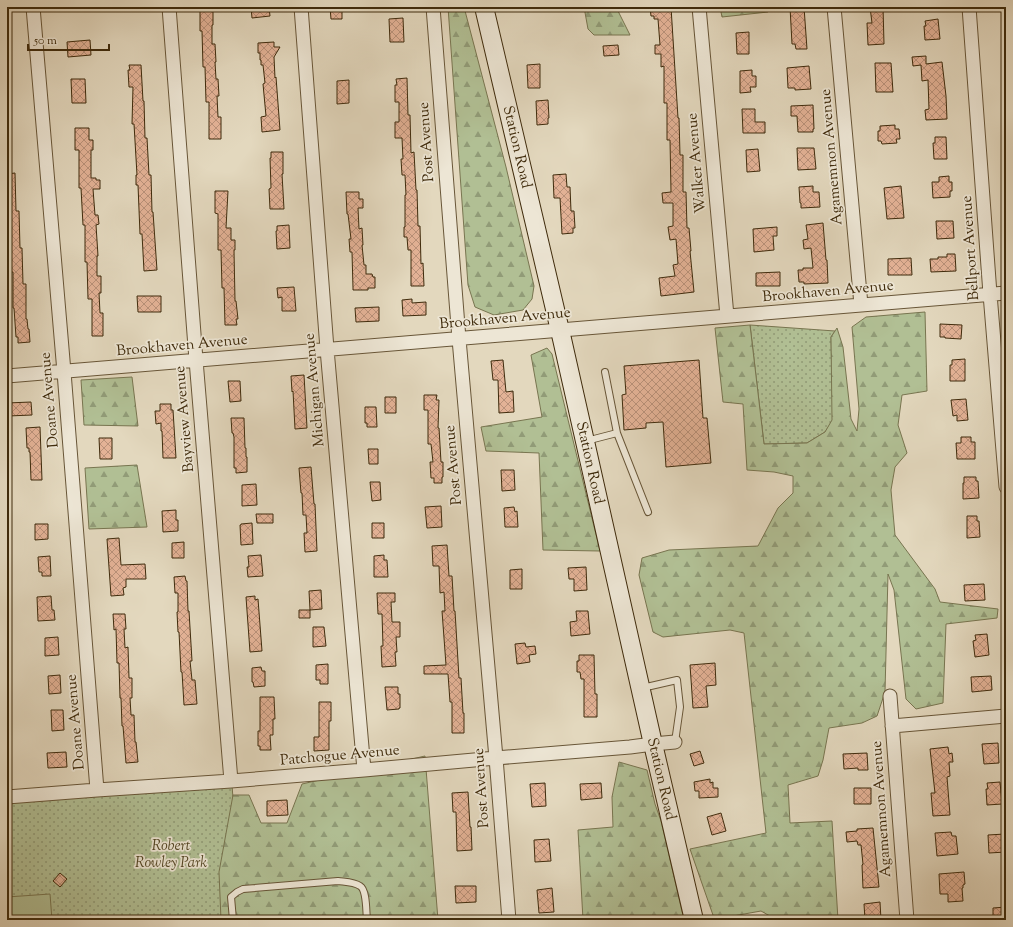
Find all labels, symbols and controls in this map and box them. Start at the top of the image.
scale bar [28,26,109,52]
text: 50 m [33,32,57,50]
street label: Agamemnon Avenue [816,88,848,226]
street label: Post Avenue [414,101,440,183]
street label: Station Road [497,104,537,191]
street label: Walker Avenue [682,112,712,214]
street label: Bellport Avenue [957,195,985,301]
street label: Brookhaven Avenue [761,276,895,308]
street label: Brookhaven Avenue [438,303,572,335]
street label: Brookhaven Avenue [115,330,249,362]
street label: Michigan Avenue [300,332,330,448]
street label: Doane Avenue [35,351,65,449]
street label: Bayview Avenue [170,365,200,473]
street label: Station Road [570,419,609,507]
street label: Post Avenue [440,424,468,506]
street label: Doane Avenue [61,673,91,771]
street label: Station Road [641,736,681,823]
street label: Patchogue Avenue [279,740,401,772]
street label: Agamemnon Avenue [867,740,897,878]
street label: Post Avenue [469,747,495,829]
park label: Robert Rowley Park [135,836,207,874]

